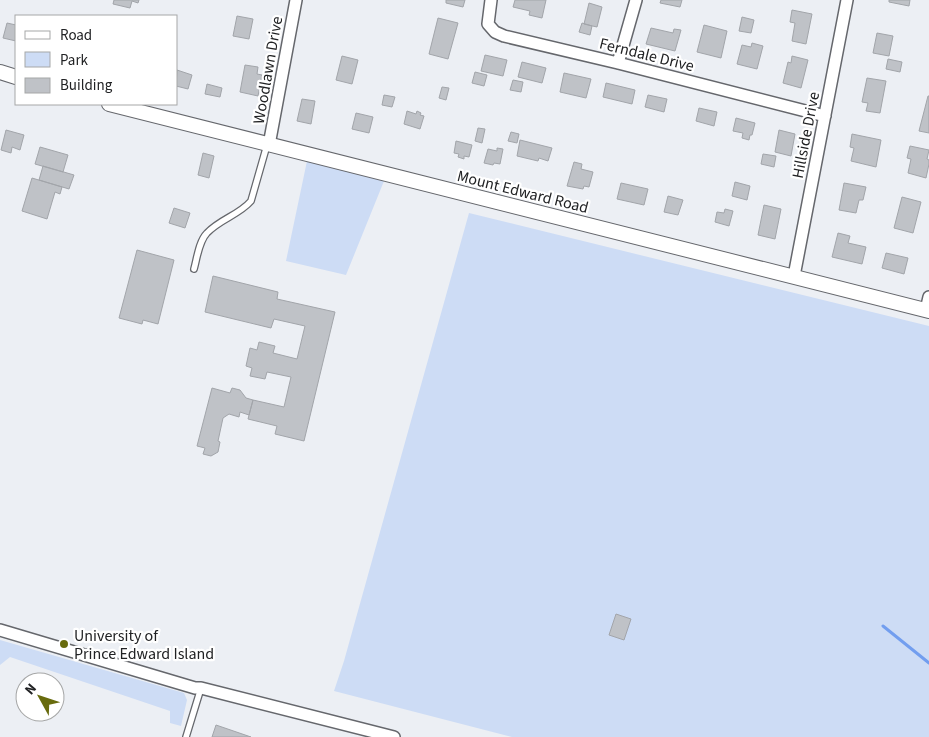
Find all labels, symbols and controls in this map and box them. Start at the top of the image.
street label: Woodlawn Drive [248,14,288,126]
legend [15,15,178,105]
text: Road [60,25,92,46]
street label: Ferndale Drive [597,33,696,77]
text: Park [60,50,89,71]
text: Building [60,75,113,96]
street label: Hillside Drive [787,90,825,180]
street label: Mount Edward Road [455,165,591,219]
place label: University of Prince Edward Island [74,625,214,665]
marker: University of Prince Edward Island [58,638,70,650]
north arrow [15,672,65,722]
text: N [20,679,41,699]

